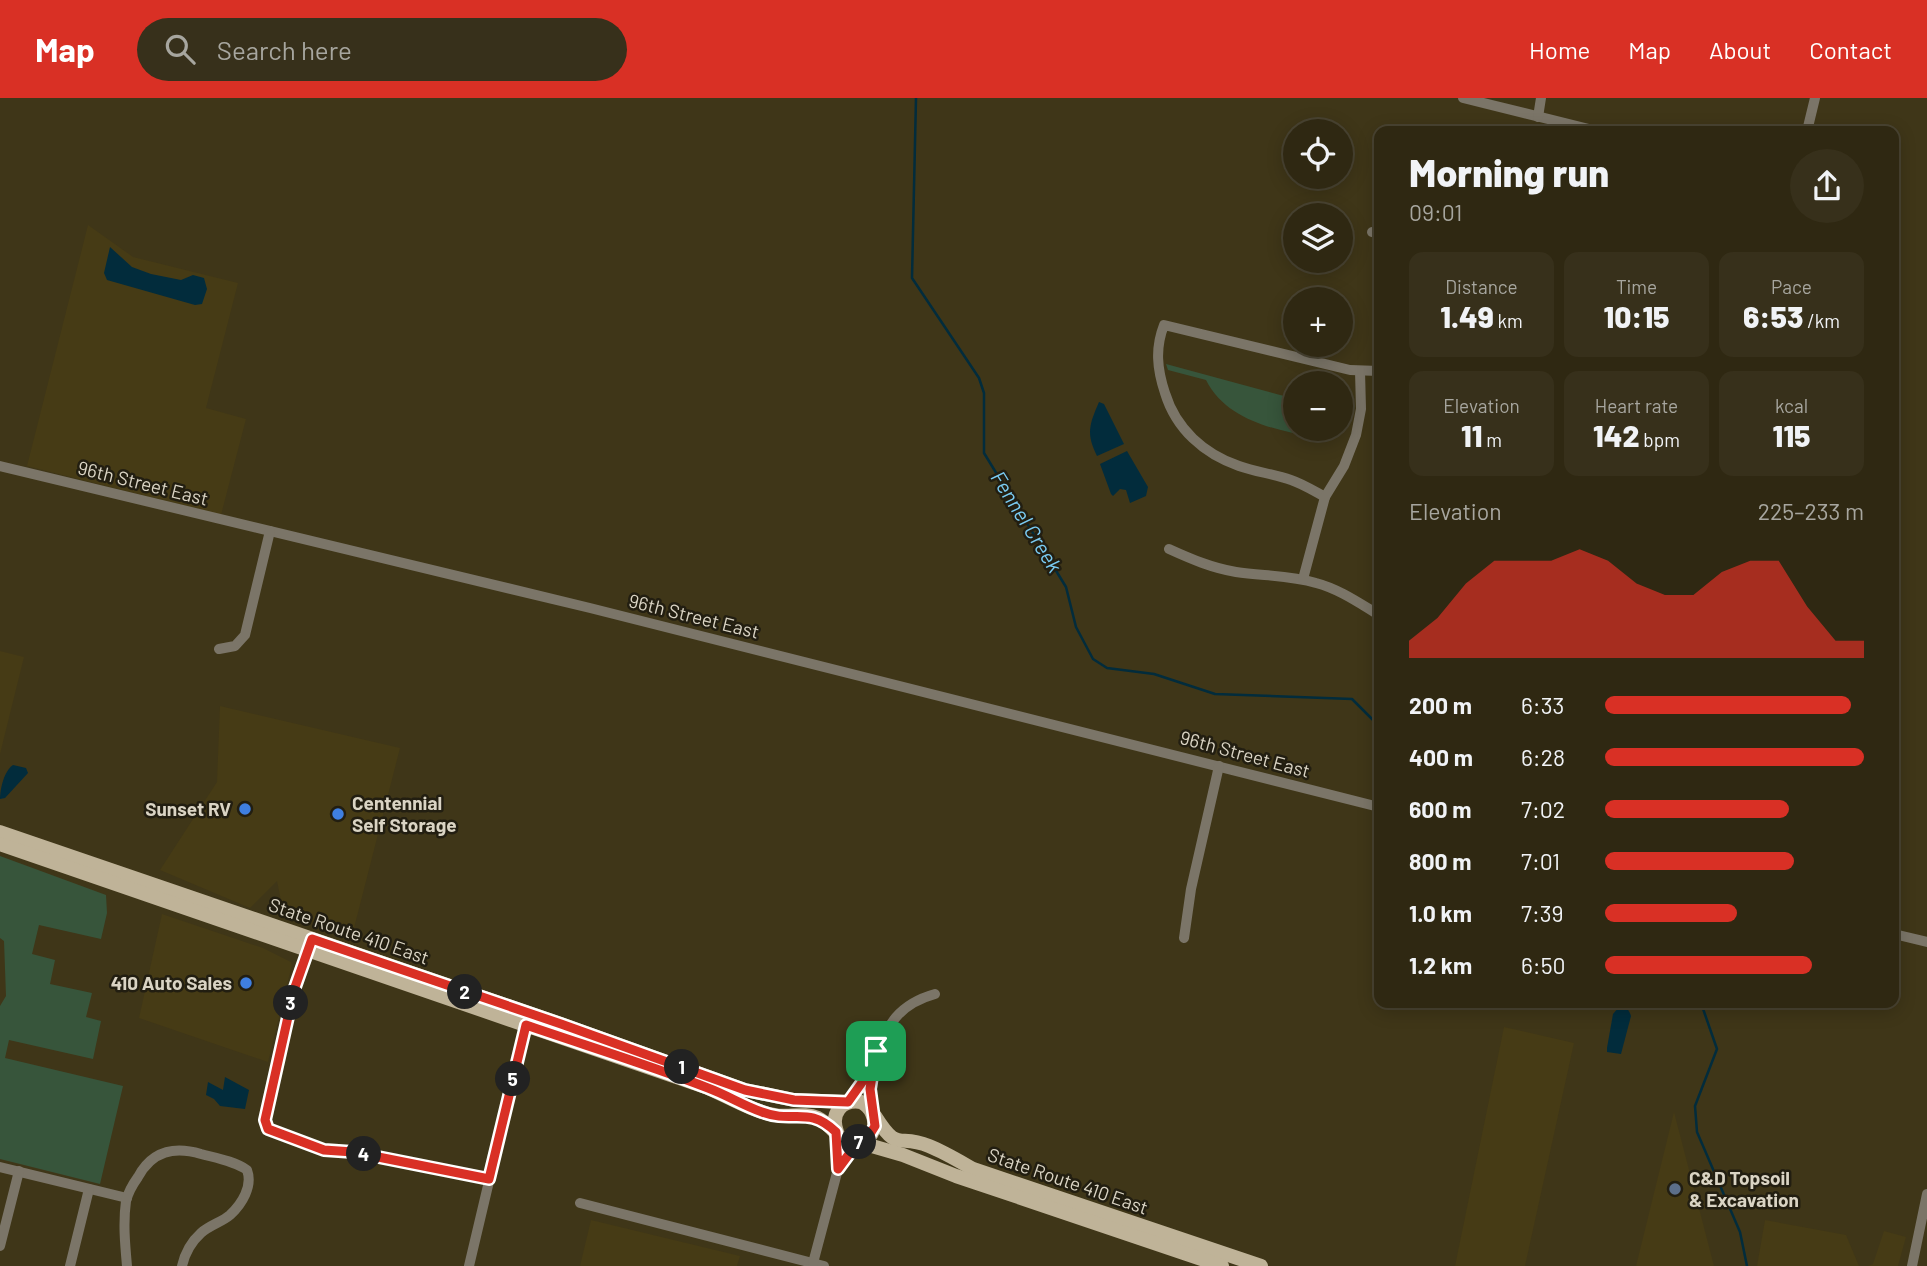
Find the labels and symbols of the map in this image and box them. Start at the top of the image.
street label: 96th Street East [76,455,211,510]
water label: Fennel Creek [986,466,1069,577]
street label: 96th Street East [627,588,762,643]
street label: 96th Street East [1178,725,1313,782]
place label: Centennial Self Storage [352,791,457,836]
place label: Sunset RV [145,797,231,820]
marker: Sunset RV [237,801,253,817]
marker: Centennial Self Storage [330,806,346,822]
street label: State Route 410 East [266,892,432,969]
place label: 410 Auto Sales [111,971,232,994]
pin: 2 [448,974,482,1010]
marker: 410 Auto Sales [238,975,254,991]
pin: 3 [274,986,308,1020]
pin [846,1021,906,1081]
pin: 1 [664,1049,700,1084]
pin: 5 [496,1062,530,1096]
pin: 7 [842,1124,876,1160]
pin: 4 [346,1136,382,1172]
street label: State Route 410 East [985,1142,1151,1219]
place label: C&D Topsoil & Excavation [1689,1166,1799,1211]
marker: C&D Topsoil & Excavation [1667,1181,1683,1197]

